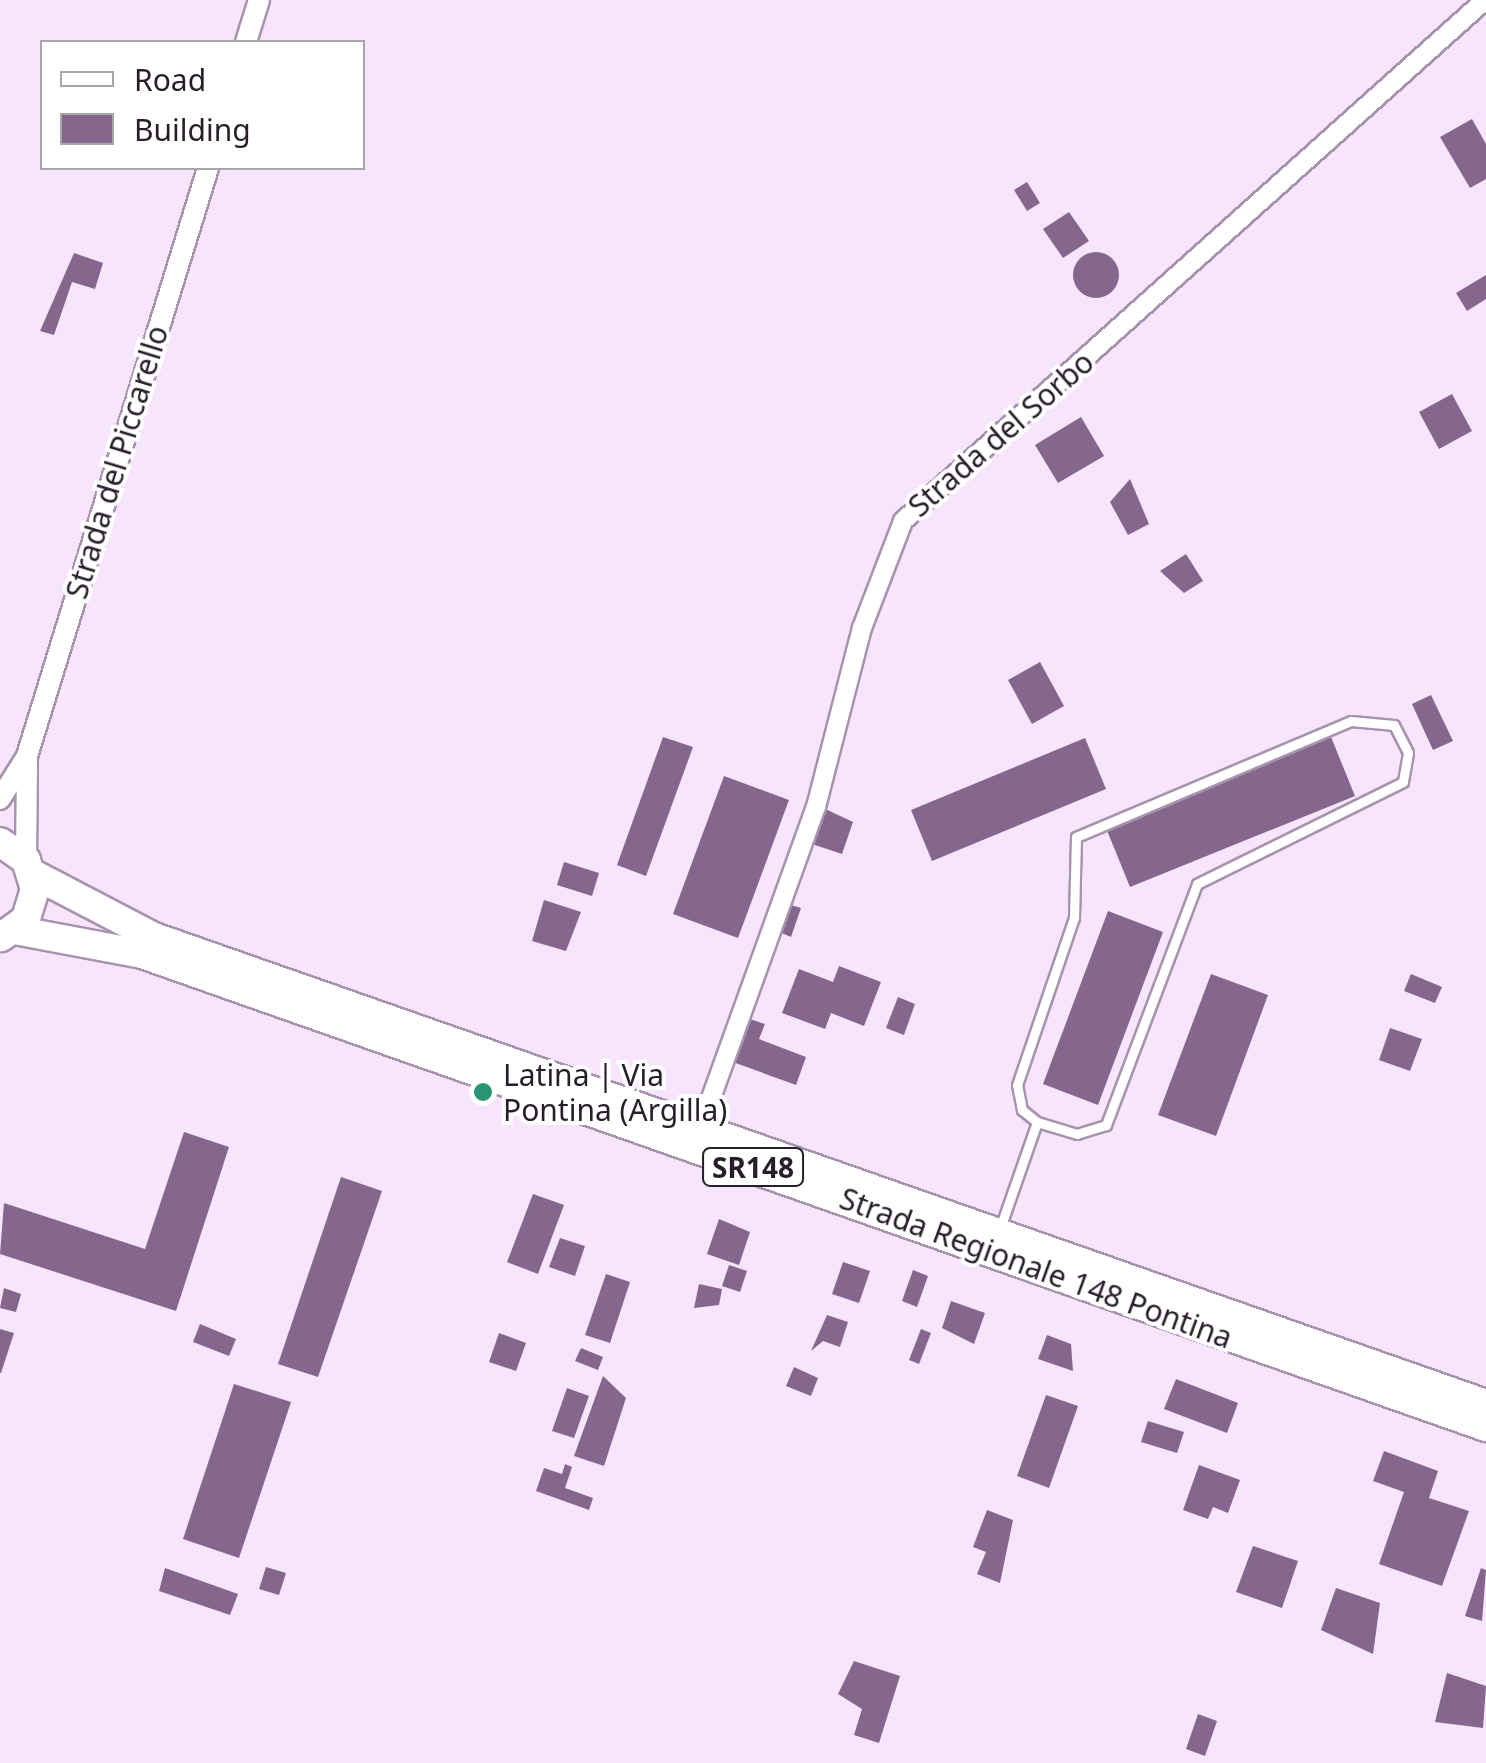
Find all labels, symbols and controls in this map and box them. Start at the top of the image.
legend [40,40,365,170]
text: Road [134,59,206,100]
text: Building [134,109,251,150]
street label: Strada del Piccarello [58,321,176,603]
street label: Strada del Sorbo [901,344,1101,524]
place label: Latina | Via Pontina (Argilla) [503,1057,727,1128]
marker: Latina | Via Pontina (Argilla) [472,1081,494,1103]
road number: SR148 [700,1144,806,1190]
street label: Strada Regionale 148 Pontina [835,1180,1237,1356]

